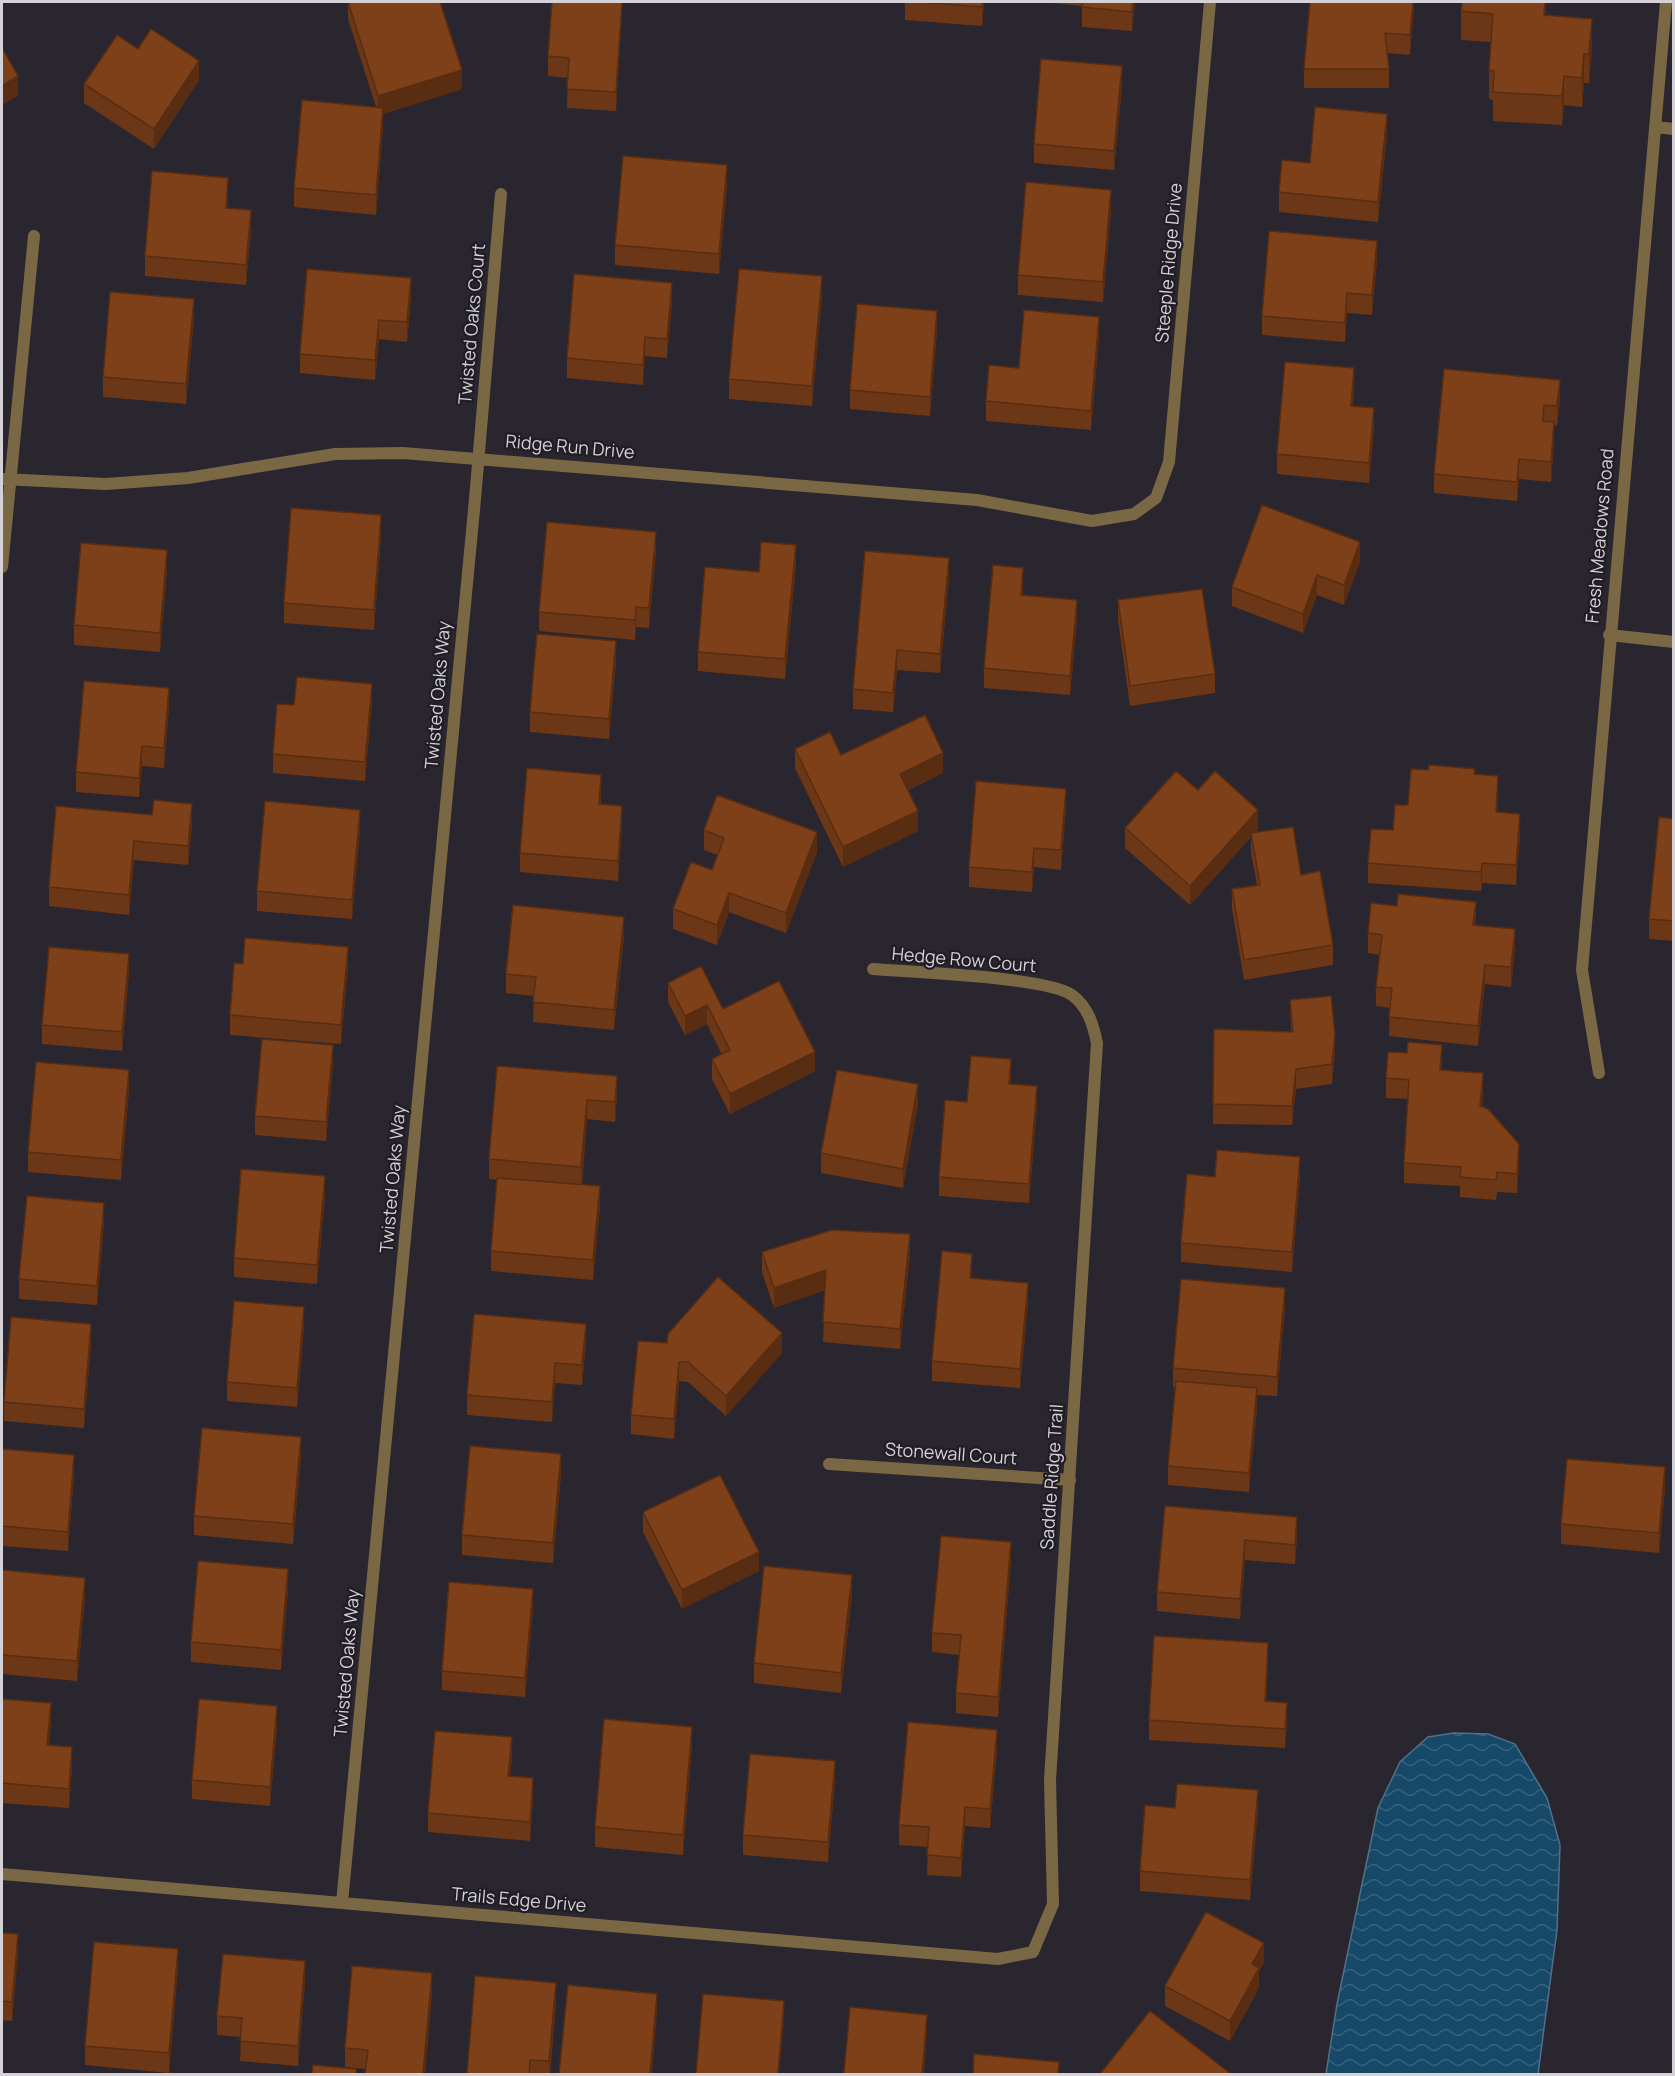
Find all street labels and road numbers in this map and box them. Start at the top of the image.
street label: Steeple Ridge Drive [1149,182,1187,344]
street label: Twisted Oaks Court [452,242,490,405]
street label: Ridge Run Drive [505,428,636,464]
street label: Fresh Meadows Road [1579,448,1619,624]
street label: Twisted Oaks Way [419,619,455,770]
street label: Hedge Row Court [891,941,1037,977]
street label: Twisted Oaks Way [374,1103,410,1254]
street label: Saddle Ridge Trail [1034,1403,1068,1551]
street label: Stonewall Court [884,1436,1018,1470]
street label: Twisted Oaks Way [328,1587,364,1738]
street label: Trails Edge Drive [451,1881,587,1917]

